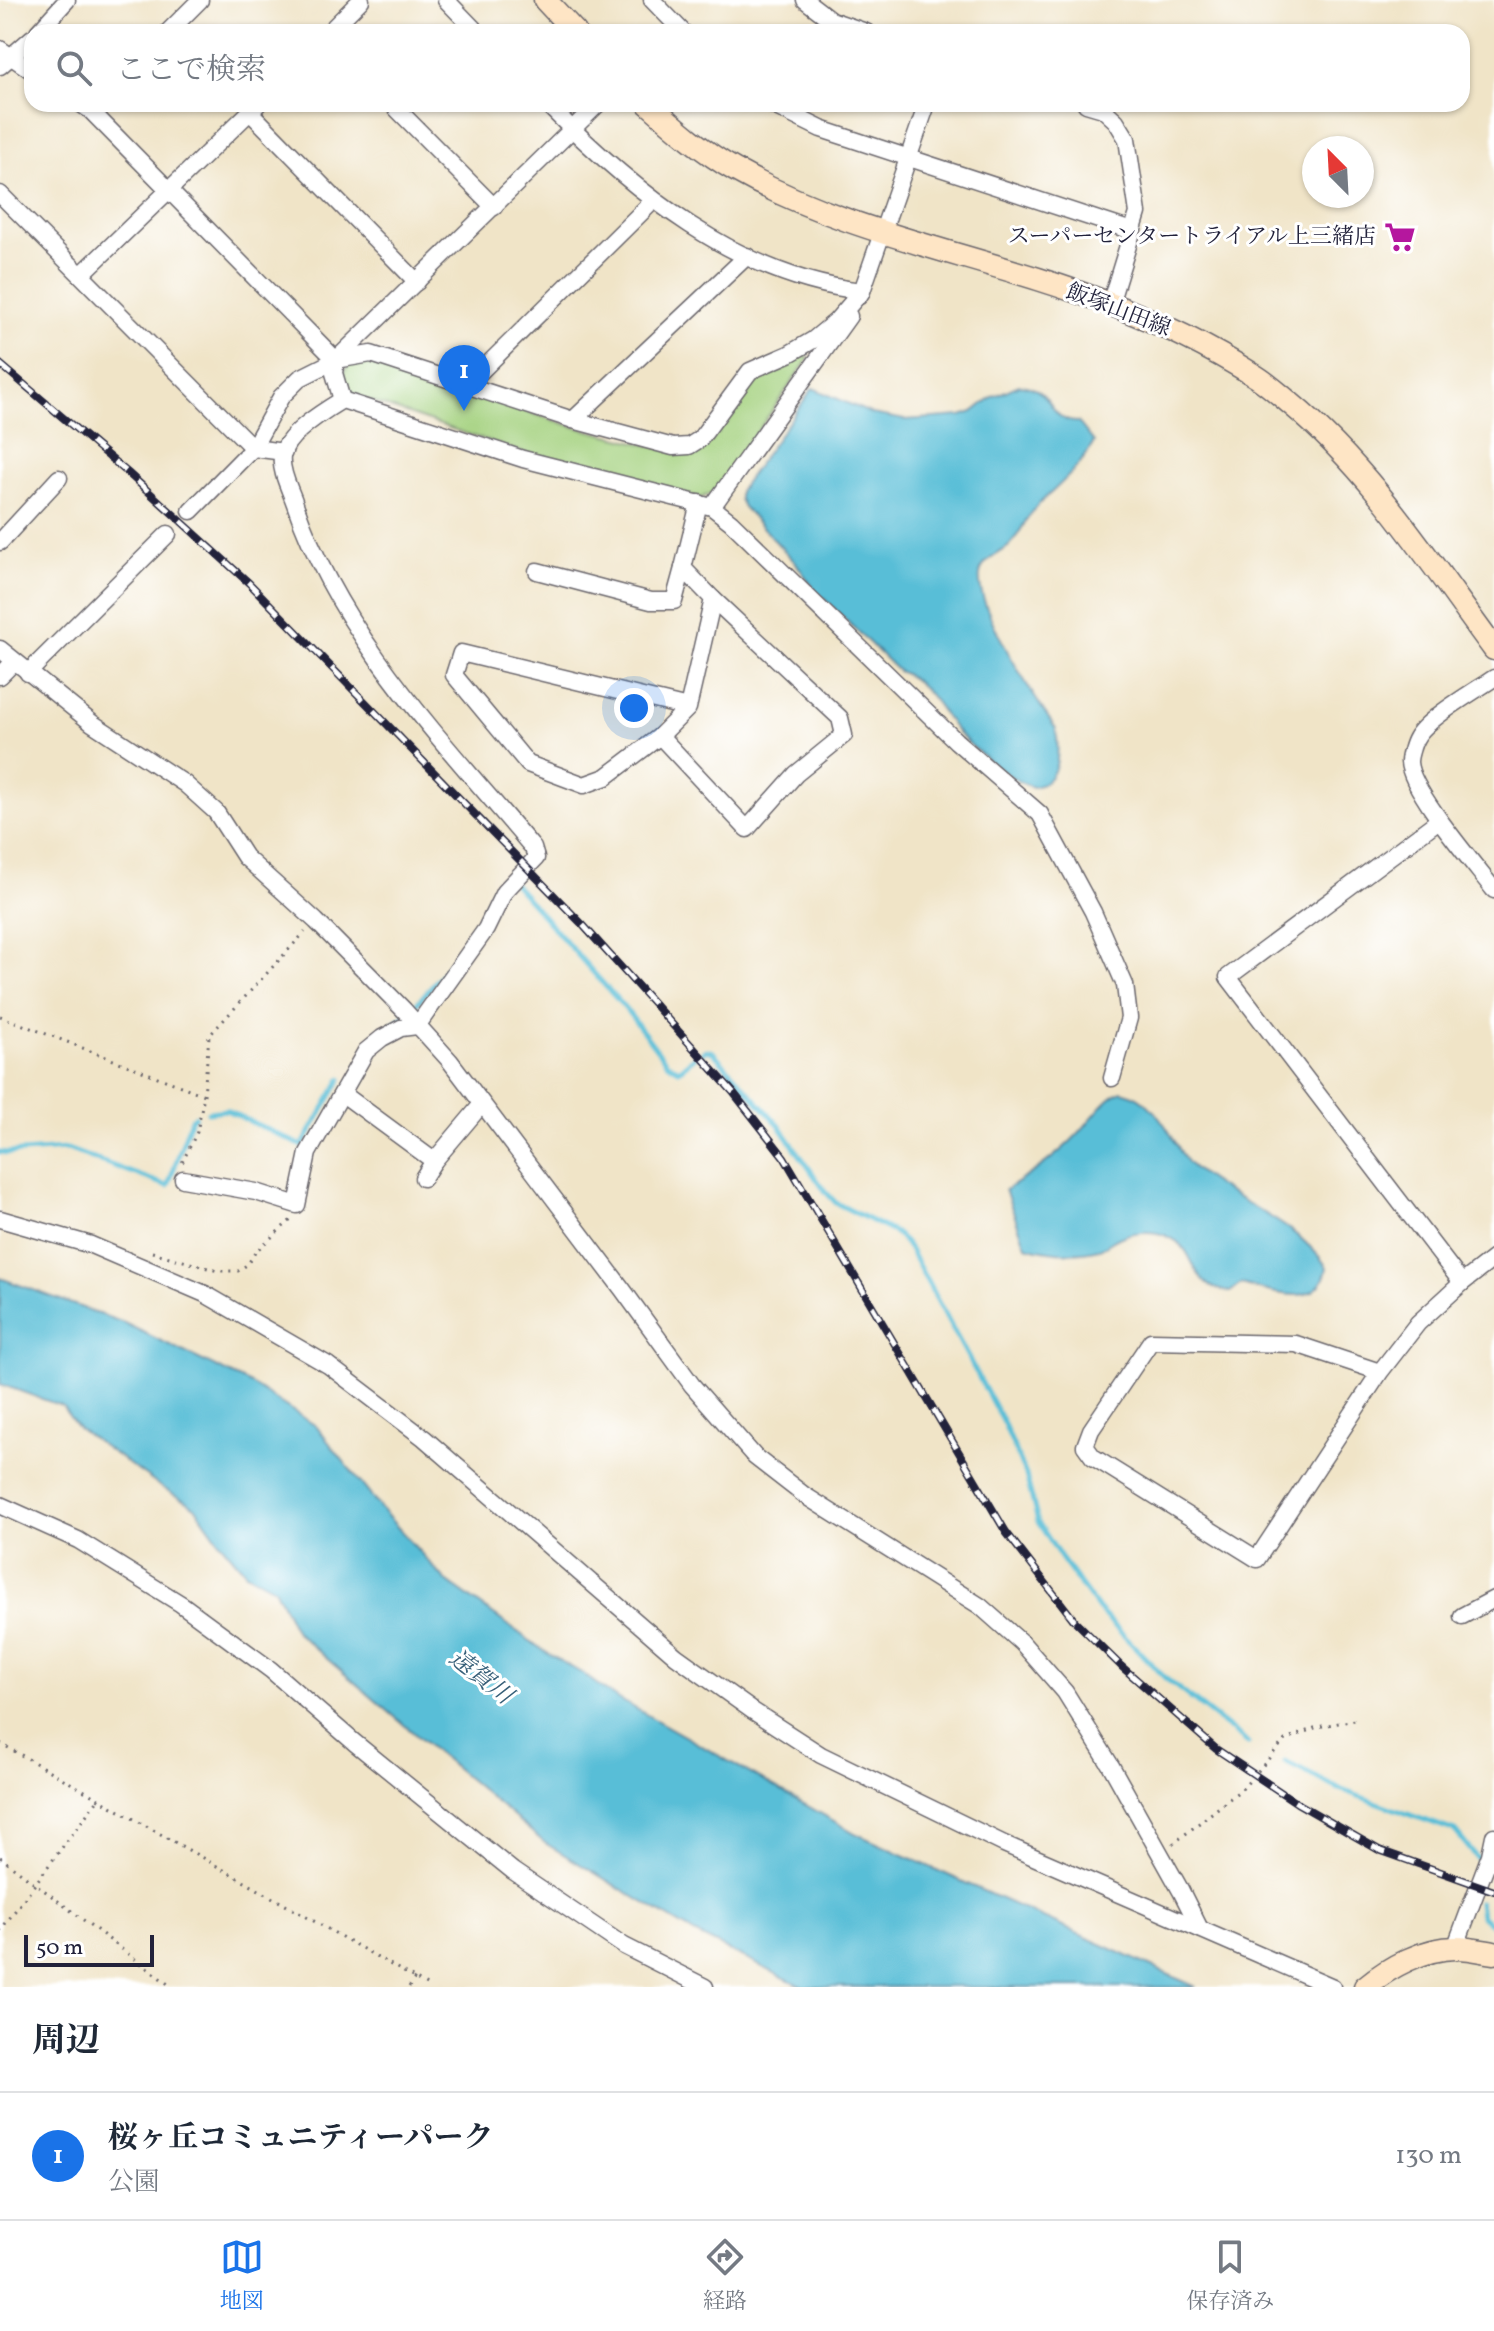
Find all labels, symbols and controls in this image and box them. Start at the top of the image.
search box [24,24,1470,112]
icon: search [52,46,96,90]
text: ここで検索 [116,50,266,92]
north arrow [1302,136,1374,208]
supermarket icon: スーパーセンタートライアル上三緒店 [1383,220,1417,254]
place label: スーパーセンタートライアル上三緒店 [1008,222,1376,253]
street label: 飯塚山田線 [1061,277,1175,345]
pin: 1 [438,345,490,411]
your location [614,688,654,728]
water label: 遠賀川 [441,1642,521,1715]
scale bar [24,1931,154,1967]
text: 50 m [36,1933,83,1964]
text: 周辺 [32,2019,100,2066]
text: 桜ヶ丘コミュニティーパーク [108,2118,494,2160]
text: 1 [53,2138,63,2174]
text: 130 m [1395,2138,1462,2174]
text: 公園 [108,2165,160,2201]
tab: 地図 [220,2235,264,2318]
tab: 経路 [703,2235,747,2318]
tab: 保存済み [1186,2235,1274,2318]

